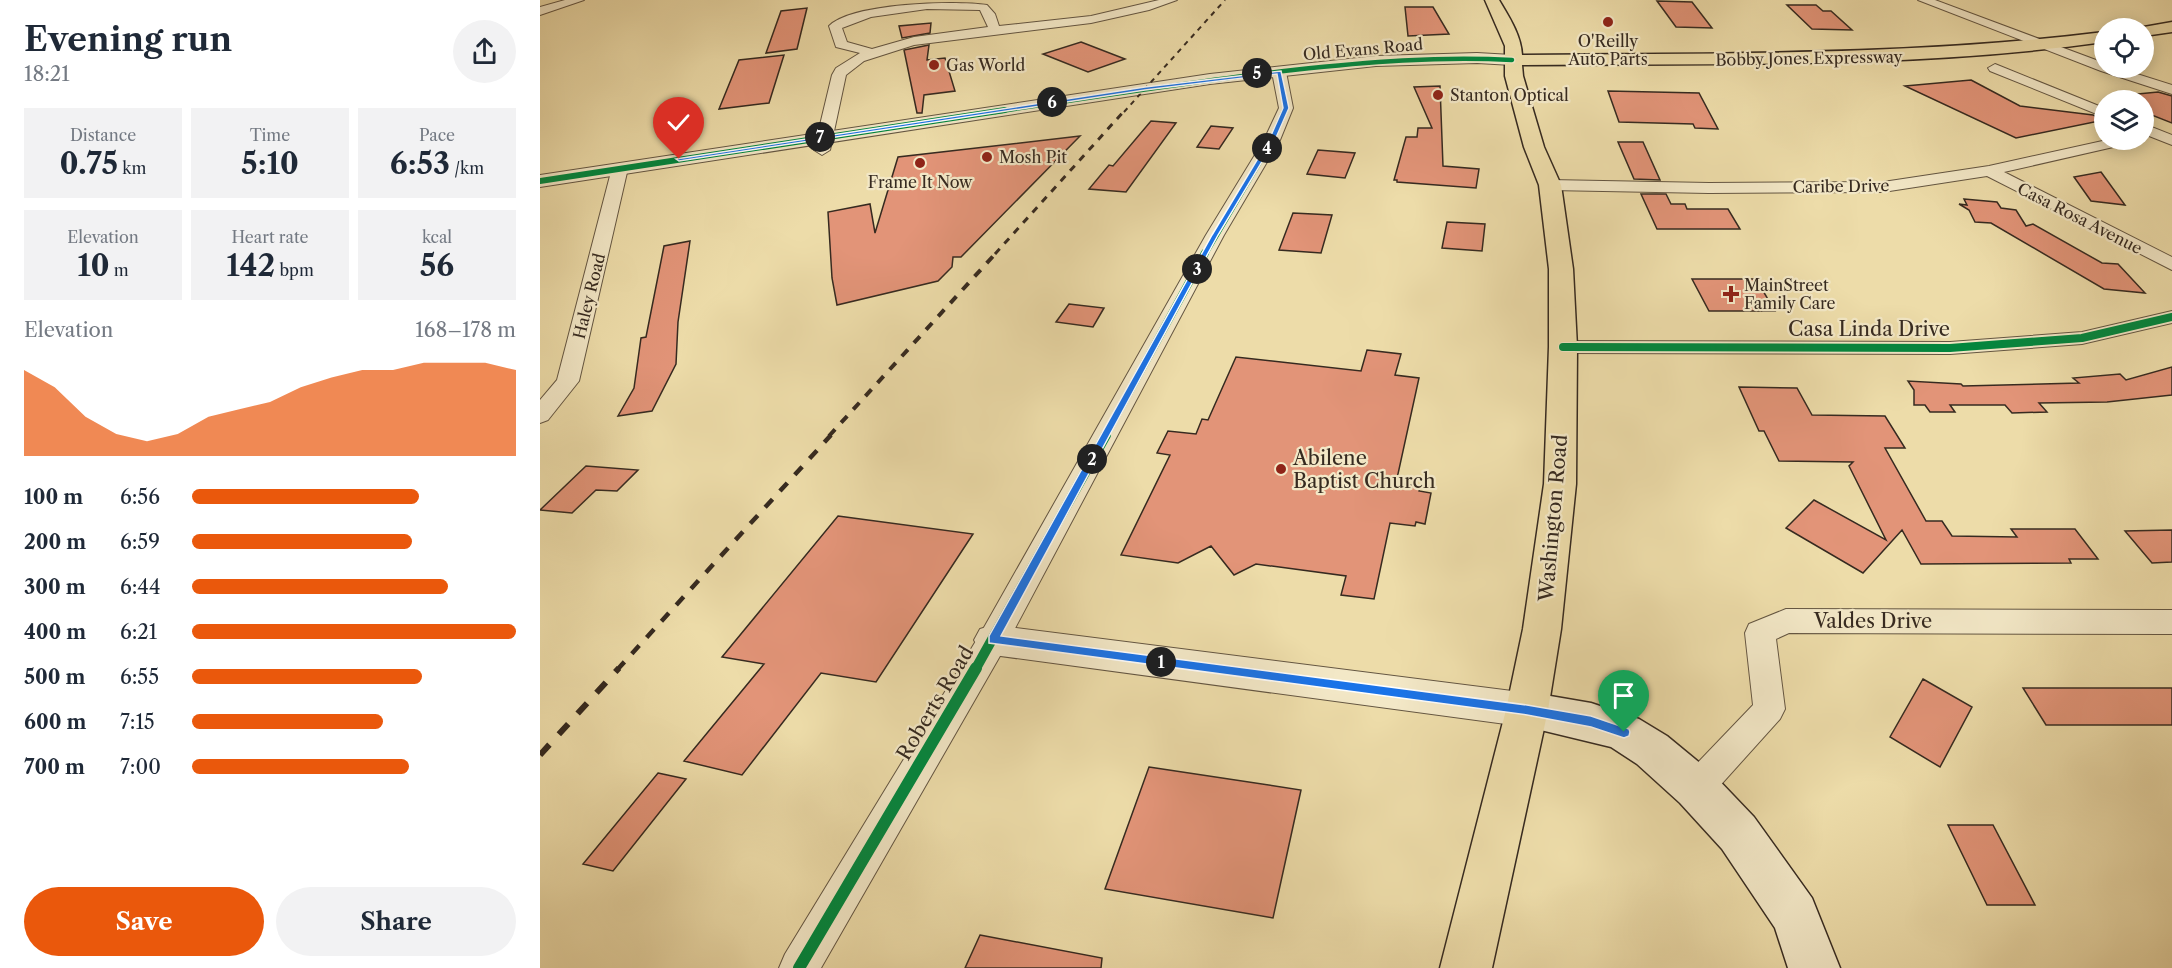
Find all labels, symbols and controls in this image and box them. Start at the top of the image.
marker: O'Reilly Auto Parts [1601,15,1615,29]
map controls [2094,18,2154,150]
button: locate [2094,18,2154,78]
text: Evening run [24,19,232,60]
button: share [453,20,516,83]
place label: O'Reilly Auto Parts [1567,31,1648,69]
street label: Old Evans Road [1302,34,1424,64]
street label: Bobby Jones Expressway [1715,46,1904,70]
place label: Gas World [946,55,1025,75]
marker: Gas World [927,58,941,72]
pin: 5 [1242,58,1272,88]
text: 18:21 [24,62,70,86]
text: 5 [1253,63,1261,83]
place label: Stanton Optical [1450,85,1569,105]
pin: 6 [1037,87,1067,117]
marker: Stanton Optical [1431,88,1445,102]
button: layers [2094,90,2154,150]
text: 6 [1047,92,1057,112]
pin [653,97,704,159]
icon: check [662,106,695,139]
pin: 7 [805,122,835,152]
text: Distance [70,125,136,145]
text: Time [250,125,290,145]
text: Pace [419,125,455,145]
text: 7 [816,127,824,147]
pin: 4 [1252,133,1282,163]
text: 4 [1262,138,1272,158]
text: 0.75 [59,145,118,182]
text: 5:10 [241,145,299,182]
text: 6:53 [390,145,450,182]
place label: Mosh Pit [999,147,1067,167]
marker: Mosh Pit [980,150,994,164]
marker: Frame It Now [913,156,927,170]
text: km [118,158,147,178]
text: /km [450,158,484,178]
place label: Frame It Now [868,172,973,192]
street label: Caribe Drive [1792,175,1890,197]
street label: Casa Rosa Avenue [2014,178,2146,258]
text: Elevation [67,227,139,247]
text: Heart rate [231,227,309,247]
text: kcal [422,227,452,247]
text: 10 [77,247,110,284]
text: 142 [226,247,275,284]
text: 56 [420,247,454,284]
street label: Haley Road [569,251,609,341]
pin: 3 [1182,254,1212,284]
text: 3 [1192,259,1202,279]
text: m [110,260,129,280]
text: bpm [275,260,314,280]
place label: MainStreet Family Care [1744,275,1836,313]
marker: MainStreet Family Care [1722,285,1740,303]
street label: Casa Linda Drive [1788,317,1950,341]
text: Elevation [24,318,113,342]
text: 168–178 m [415,318,516,342]
street label: Washington Road [1534,433,1572,604]
pin: 2 [1077,444,1107,474]
place label: Abilene Baptist Church [1292,446,1436,493]
text: 2 [1087,449,1097,469]
marker: Abilene Baptist Church [1274,462,1288,476]
text: 100 m [24,485,83,509]
text: 6:56 [120,485,160,509]
text: 200 m [24,530,86,554]
text: 6:59 [120,530,160,554]
text: 300 m [24,575,86,599]
text: 6:44 [120,575,160,599]
street label: Valdes Drive [1813,609,1932,633]
text: 400 m [24,620,86,644]
text: 6:21 [120,620,157,644]
street label: Roberts Road [891,642,979,764]
pin: 1 [1146,647,1176,677]
text: 1 [1157,652,1165,672]
text: 500 m [24,665,85,689]
text: 6:55 [120,665,159,689]
pin [1598,670,1649,732]
icon: arrive [1607,679,1640,712]
text: 600 m [24,710,86,734]
text: 7:15 [120,710,155,734]
text: 700 m [24,755,85,779]
text: 7:00 [120,755,161,779]
button: Save [24,887,264,956]
button: Share [276,887,516,956]

